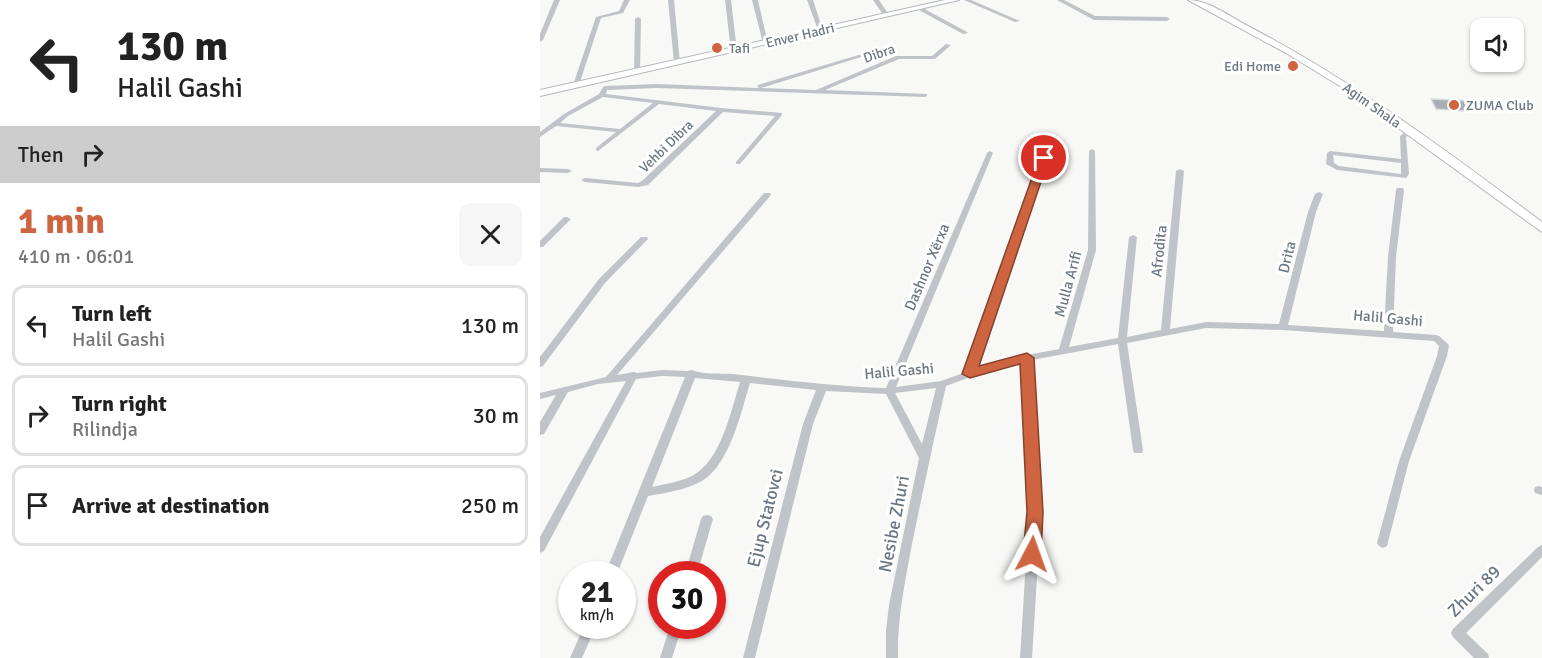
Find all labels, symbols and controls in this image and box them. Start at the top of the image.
map controls [1470,18,1524,72]
button: sound [1470,18,1524,72]
street label: Enver Hadri [764,19,836,52]
text: 130 m [117,21,228,72]
icon: left [18,24,96,102]
place label: Tafi [729,40,750,57]
street label: Dibra [861,40,897,67]
marker: Tafi [710,41,724,55]
place label: Edi Home [1224,58,1281,75]
marker: Edi Home [1286,59,1300,73]
text: Halil Gashi [117,72,243,105]
street label: Agim Shala [1339,79,1404,132]
place label: ZUMA Club [1466,97,1534,114]
marker: ZUMA Club [1447,98,1461,112]
street label: Vehbi Dibra [636,116,697,176]
pin [1018,132,1069,183]
icon: right [76,138,109,171]
text: Then [18,141,64,168]
icon: arrive [1027,141,1060,174]
text: 1 min [18,199,105,244]
button: close [459,203,522,266]
street label: Dashnor Xërxa [901,221,953,313]
street label: Afrodita [1147,224,1171,278]
street label: Drita [1274,239,1300,275]
text: 410 m · 06:01 [18,244,134,269]
street label: Mulla Arifi [1051,249,1085,319]
text: Turn left [72,300,152,327]
street label: Halil Gashi [1352,306,1424,330]
icon: left [21,309,54,342]
text: 130 m [461,312,519,339]
text: Halil Gashi [72,327,165,352]
street label: Halil Gashi [863,359,935,383]
text: Turn right [72,390,167,417]
icon: right [21,399,54,432]
text: 30 m [473,402,519,429]
text: Rilindja [72,417,138,442]
street label: Ejup Statovci [742,467,788,569]
street label: Nesibe Zhuri [874,474,914,574]
icon: arrive [21,489,54,522]
text: Arrive at destination [72,492,269,519]
text: 250 m [461,492,519,519]
position arrow [1000,522,1064,586]
speed limit sign: 30 [648,561,726,639]
street label: Zhuri 89 [1443,561,1505,621]
text: 21 [581,574,613,611]
text: km/h [580,606,614,624]

